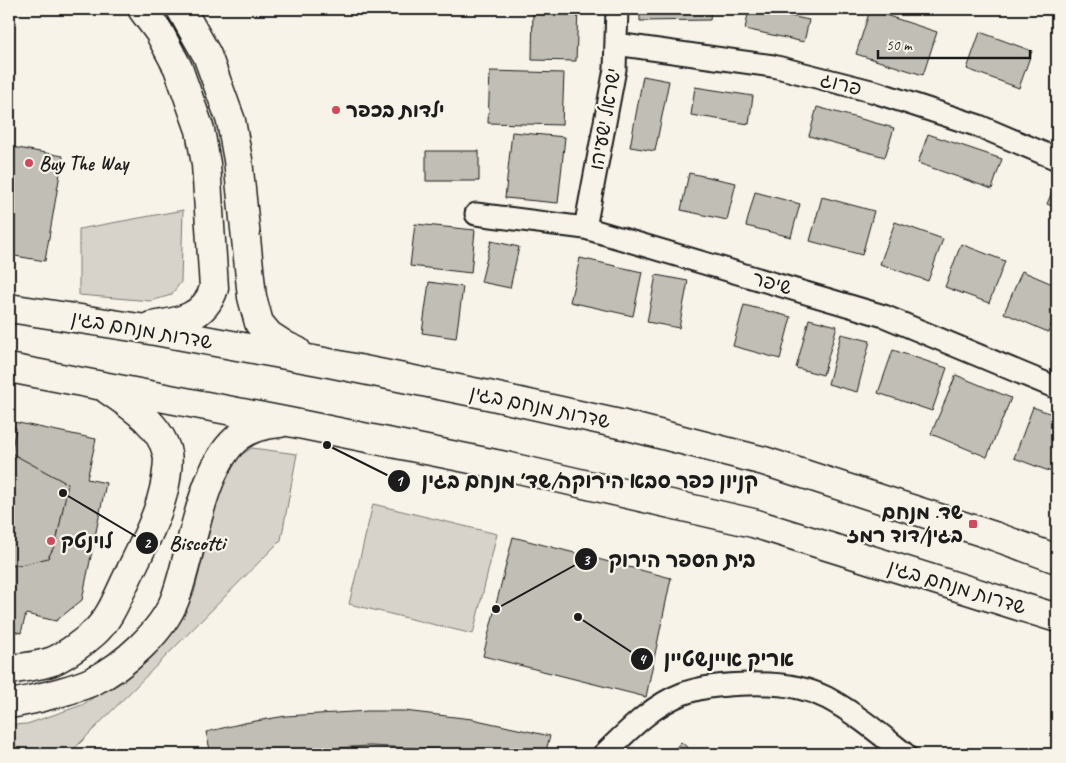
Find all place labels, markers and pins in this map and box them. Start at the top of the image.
place label: ילדות בכפר [346,98,444,123]
marker: ילדות בכפר [330,104,342,116]
place label: Buy The Way [39,151,130,176]
marker: Buy The Way [23,157,35,169]
callout: קניון כפר סבא הירוקה/שד׳ מנחם בגין [387,463,769,499]
place label: שד. מנחם בגין/דוד רמז [847,500,963,548]
marker: שד. מנחם בגין/דוד רמז [967,518,979,530]
callout: Biscotti [135,525,235,561]
place label: לוינטק [61,529,114,554]
marker: לוינטק [45,535,57,547]
callout: בית הספר הירוק [574,541,766,577]
callout: אריק איינשטיין [629,641,804,677]

